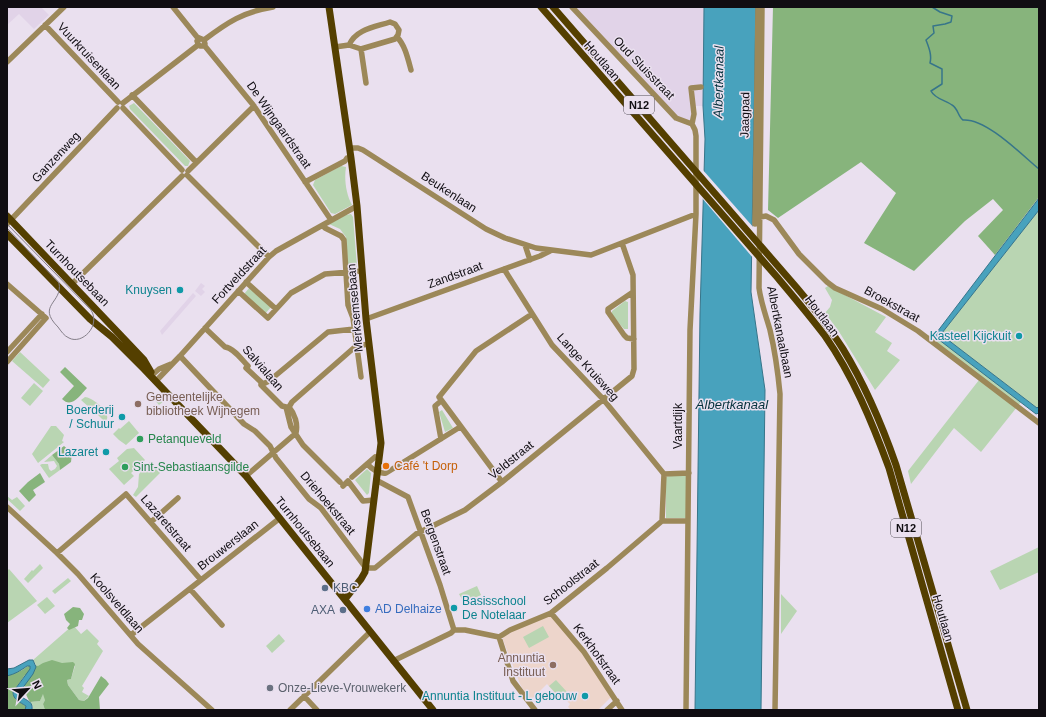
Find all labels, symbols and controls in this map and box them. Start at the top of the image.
street label: Vuurkruisenlaan [54,20,124,92]
street label: Oud Sluisstraat [610,34,678,103]
street label: Houtlaan [581,38,623,84]
water label: Albertkanaal [710,45,727,119]
street label: De Wijngaardstraat [244,79,315,172]
street label: Jaagpad [738,92,752,138]
road number: N12 [624,96,654,114]
street label: Ganzenweg [29,129,83,185]
street label: Beukenlaan [419,169,479,215]
street label: Turnhoutsebaan [42,237,112,309]
street label: Fortveldstraat [209,243,270,307]
street label: Zandstraat [426,258,485,291]
street label: Merksemsebaan [344,263,366,353]
place label: Knuysen [125,283,172,297]
street label: Broekstraat [862,283,923,325]
marker: Knuysen [175,285,185,295]
street label: Albertkanaalbaan [764,285,796,379]
street label: Houtlaan [802,293,842,339]
place label: Kasteel Kijckuit [930,329,1012,343]
street label: Lange Kruisweg [554,330,622,404]
marker: Kasteel Kijckuit [1014,331,1024,341]
street label: Salvialaan [240,343,286,393]
place label: Gemeentelijke bibliotheek Wijnegem [146,390,260,418]
water label: Albertkanaal [695,397,769,412]
marker: Gemeentelijke bibliotheek Wijnegem [133,399,143,409]
street label: Vaartdijk [671,402,685,449]
place label: Boerderij / Schuur [66,403,114,431]
marker: Boerderij / Schuur [117,412,127,422]
place label: Petanqueveld [148,432,221,446]
marker: Petanqueveld [135,434,145,444]
street label: Veldstraat [486,437,537,482]
place label: Lazaret [58,445,99,459]
marker: Lazaret [101,447,111,457]
place label: Café 't Dorp [394,459,458,473]
place label: Sint-Sebastiaansgilde [133,460,249,474]
marker: Café 't Dorp [381,461,391,471]
marker: Sint-Sebastiaansgilde [120,462,130,472]
street label: Driehoekstraat [298,469,359,538]
street label: Lazaretstraat [138,492,195,555]
street label: Turnhoutsebaan [272,494,338,570]
street label: Bergenstraat [418,507,455,577]
street label: Brouwerslaan [195,517,261,573]
road number: N12 [891,519,921,537]
street label: Schoolstraat [540,556,602,608]
street label: Koolsveldlaan [87,570,147,636]
place label: KBC [333,581,358,595]
marker: KBC [320,583,330,593]
street label: Houtlaan [930,593,956,643]
place label: Basisschool De Notelaar [462,594,526,622]
place label: AD Delhaize [375,602,442,616]
place label: AXA [311,603,335,617]
marker: Basisschool De Notelaar [449,603,459,613]
marker: AD Delhaize [362,604,372,614]
marker: AXA [338,605,348,615]
street label: Kerkhofstraat [570,621,624,688]
place label: Annuntia Instituut [498,651,546,679]
marker: Annuntia Instituut [548,660,558,670]
north arrow [8,669,48,709]
text: N [30,678,44,691]
place label: Onze-Lieve-Vrouwekerk [278,681,407,695]
marker: Onze-Lieve-Vrouwekerk [265,683,275,693]
place label: Annuntia Instituut - L gebouw [422,689,577,703]
marker: Annuntia Instituut - L gebouw [580,691,590,701]

